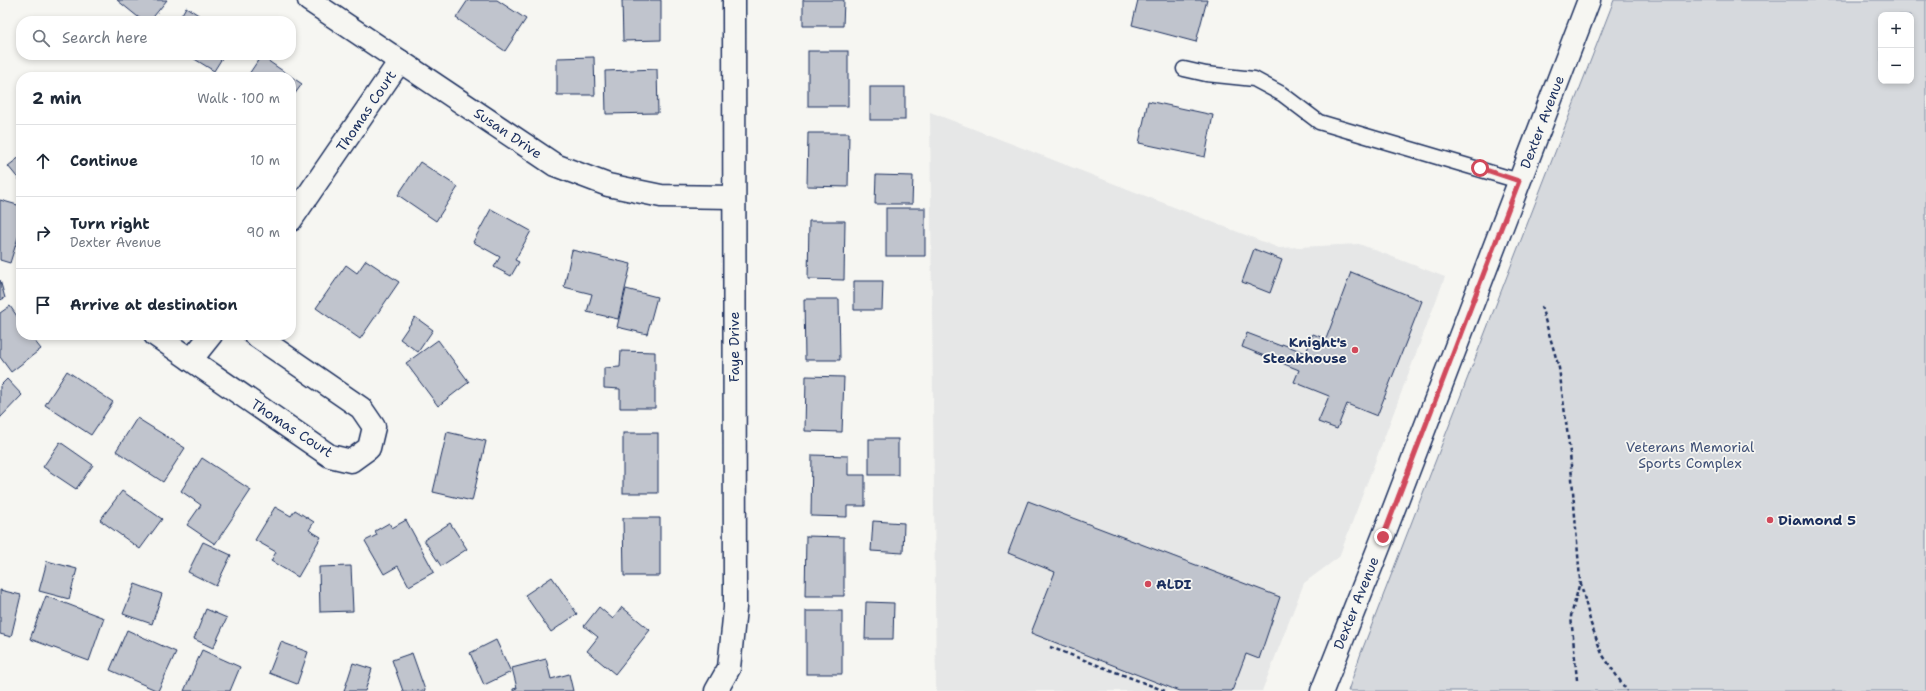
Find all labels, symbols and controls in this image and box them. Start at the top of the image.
map controls [1878,12,1914,84]
button: + [1878,12,1914,48]
search box [16,16,296,60]
icon: search [30,27,52,49]
text: Search here [62,28,148,48]
button: − [1878,48,1914,84]
street label: Thomas Court [332,67,400,155]
street label: Dexter Avenue [1516,73,1568,171]
text: 2 min [32,87,82,109]
text: Walk · 100 m [197,90,280,107]
street label: Susan Drive [470,104,546,162]
icon: ahead [32,150,54,172]
text: Continue [70,151,138,171]
text: 10 m [250,152,280,169]
route start [1471,159,1489,177]
text: Turn right [70,214,150,234]
icon: right [32,222,54,244]
text: 90 m [246,224,280,241]
text: Dexter Avenue [70,234,161,251]
icon: arrive [32,294,54,316]
text: Arrive at destination [70,295,238,315]
street label: Faye Drive [725,312,743,382]
place label: Knight's Steakhouse [1263,333,1347,367]
marker: Knight's Steakhouse [1350,345,1360,355]
street label: Thomas Court [247,395,337,461]
park label: Veterans Memorial Sports Complex [1626,438,1755,472]
place label: Diamond 5 [1778,511,1856,529]
marker: Diamond 5 [1765,515,1775,525]
route end [1374,528,1392,546]
street label: Dexter Avenue [1329,554,1383,652]
place label: ALDI [1156,575,1192,593]
marker: ALDI [1143,579,1153,589]

